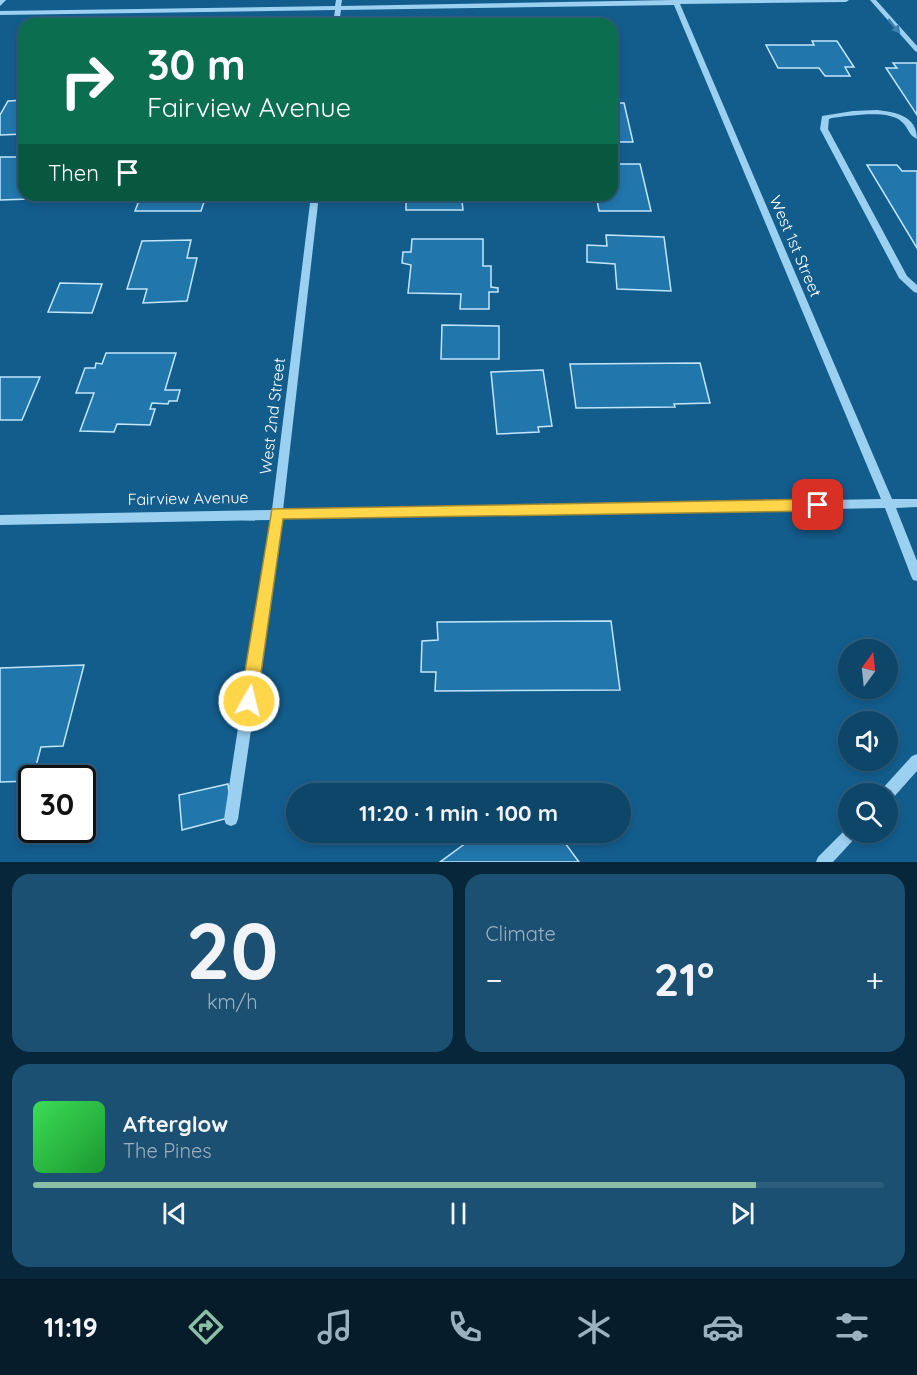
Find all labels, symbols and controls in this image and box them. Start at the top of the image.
one-way arrow [888,18,901,34]
text: 30 m [147,38,246,91]
icon: right [48,42,126,120]
text: Fairview Avenue [147,90,351,124]
icon: arrive [111,156,144,189]
text: Then [48,159,99,187]
street label: West 1st Street [766,192,826,300]
street label: West 2nd Street [255,356,289,476]
pin [792,479,843,530]
street label: Fairview Avenue [127,487,249,509]
icon: arrive [801,488,834,521]
north arrow [838,639,898,699]
map controls [838,639,898,843]
position arrow [217,669,281,733]
button: sound [838,711,898,771]
speed limit sign: 30 [18,765,96,843]
button: search [838,783,898,843]
text: 11:20 · 1 min · 100 m [359,799,558,827]
text: 20 [186,901,278,999]
text: Climate [486,921,556,946]
text: 21° [654,951,714,1007]
text: − [486,959,503,1000]
text: + [865,959,884,1000]
text: km/h [207,989,258,1014]
text: Afterglow [123,1110,228,1138]
text: The Pines [123,1138,212,1163]
icon: previous [158,1197,191,1230]
icon: pause [442,1197,475,1230]
icon: next [726,1197,759,1230]
icon: directions [185,1306,227,1348]
icon: music [314,1306,356,1348]
icon: phone [444,1306,486,1348]
icon: climate [573,1306,615,1348]
icon: car [702,1306,744,1348]
icon: filters [831,1306,873,1348]
text: 11:19 [44,1310,98,1344]

